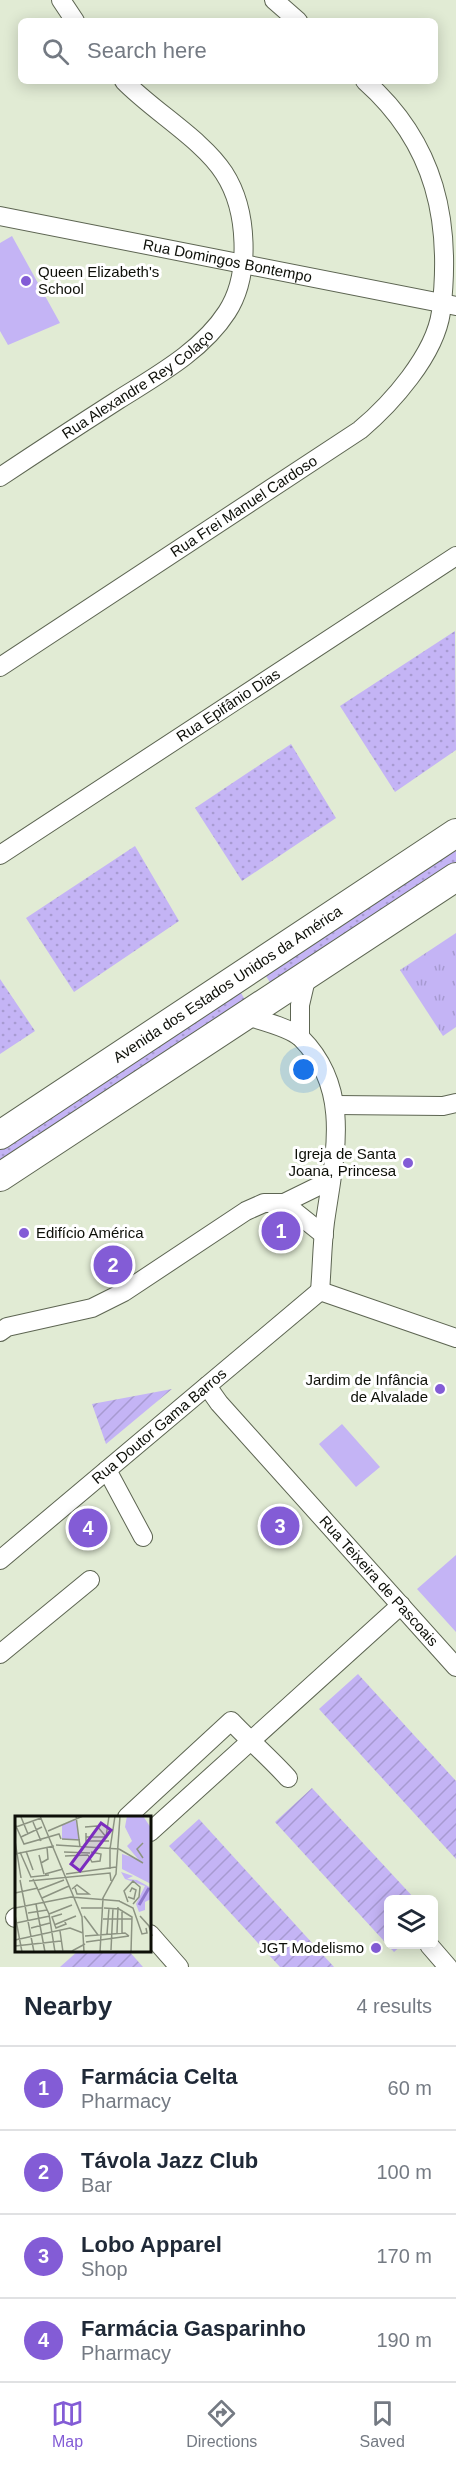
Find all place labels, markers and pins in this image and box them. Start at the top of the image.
place label: Queen Elizabeth's School [38,263,159,297]
marker: Queen Elizabeth's School [19,274,33,288]
place label: Igreja de Santa Joana, Princesa [288,1145,397,1179]
marker: Igreja de Santa Joana, Princesa [401,1156,415,1170]
pin: 1 [262,1208,300,1254]
place label: Edifício América [36,1224,144,1241]
marker: Edifício América [17,1226,31,1240]
pin: 2 [94,1242,132,1288]
place label: Jardim de Infância de Alvalade [305,1371,429,1405]
marker: Jardim de Infância de Alvalade [433,1382,447,1396]
pin: 3 [260,1504,300,1549]
pin: 4 [68,1506,107,1550]
place label: JGT Modelismo [259,1939,364,1956]
marker: JGT Modelismo [369,1941,383,1955]

